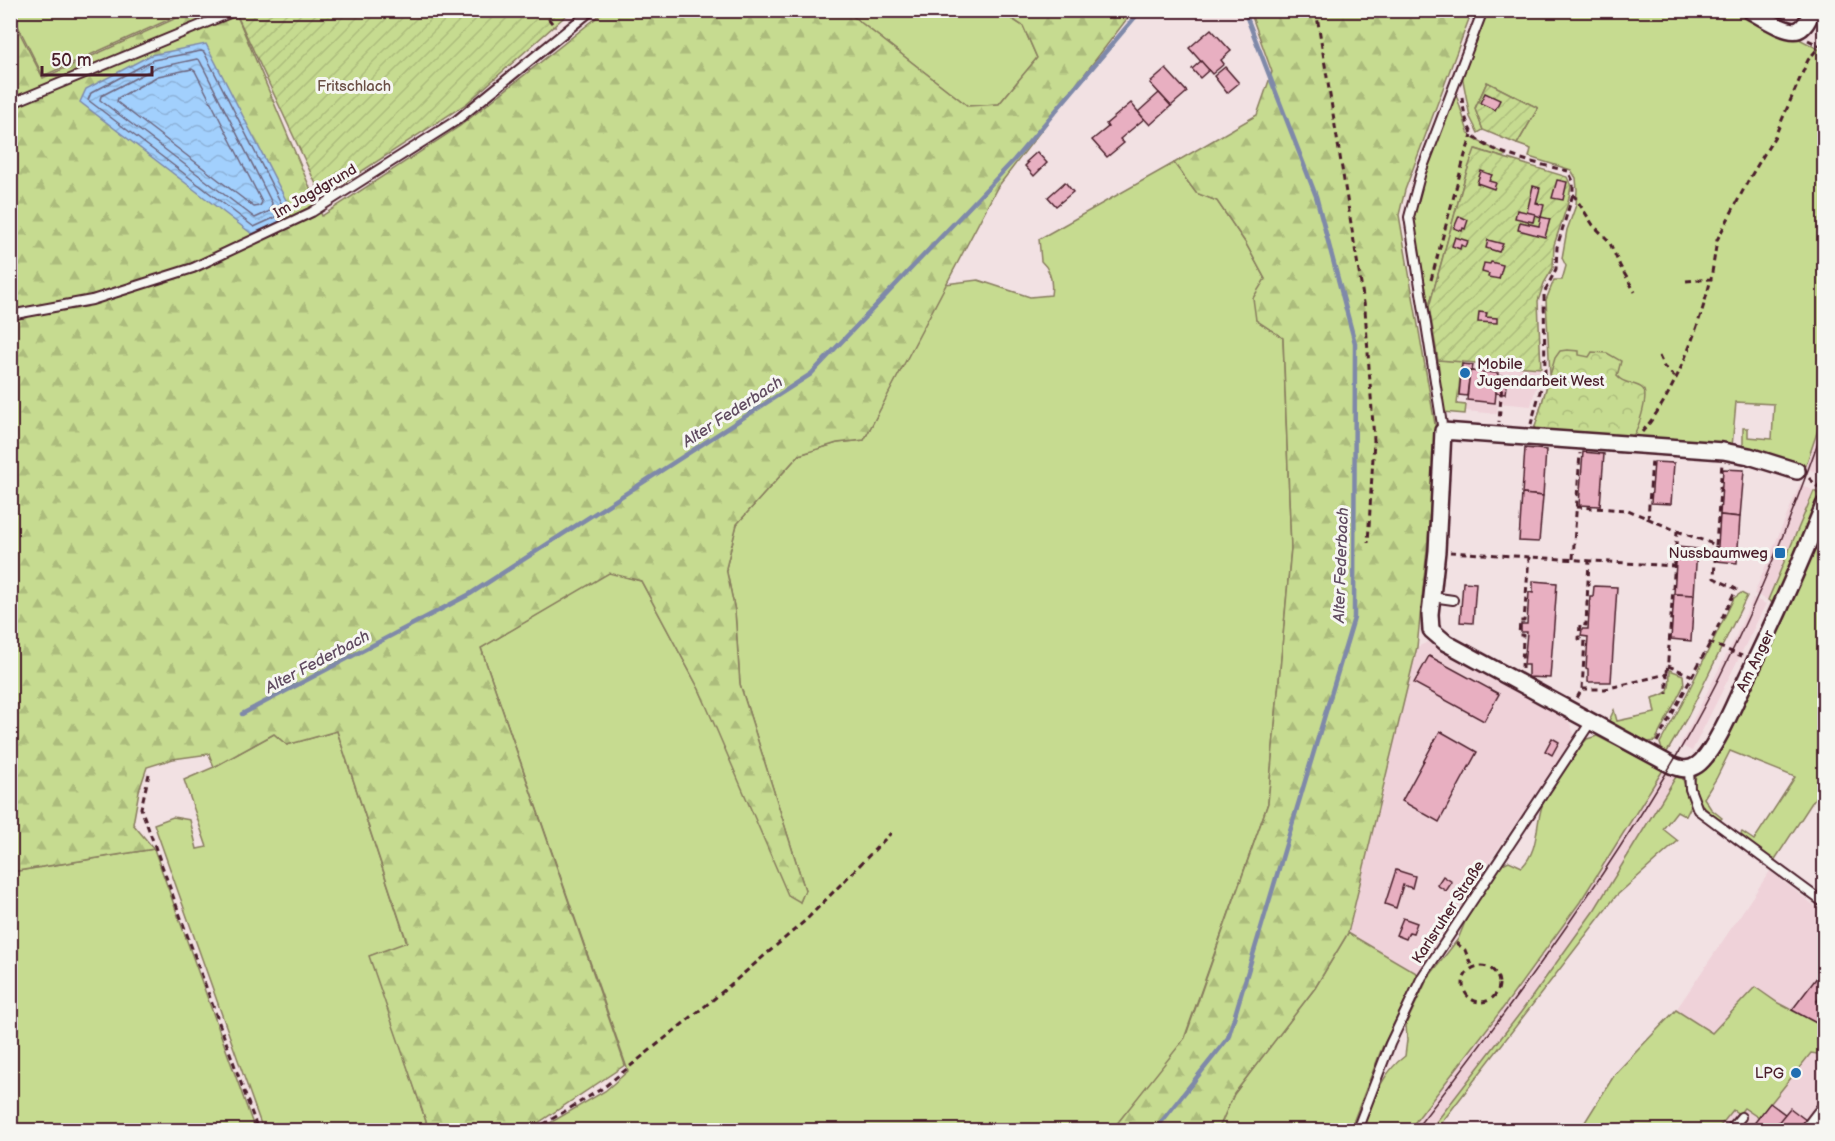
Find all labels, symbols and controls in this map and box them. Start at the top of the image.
scale bar [42,39,152,77]
text: 50 m [51,50,92,71]
park label: Fritschlach [317,77,391,96]
street label: Im Jagdgrund [270,160,360,223]
place label: Mobile Jugendarbeit West [1477,355,1605,391]
marker: Mobile Jugendarbeit West [1458,366,1472,380]
water label: Alter Federbach [678,373,787,452]
water label: Alter Federbach [1330,507,1353,624]
place label: Nussbaumweg [1668,544,1768,563]
marker: Nussbaumweg [1773,546,1787,560]
water label: Alter Federbach [261,627,373,698]
street label: Am Anger [1732,627,1779,695]
street label: Karlsruher Straße [1408,857,1489,967]
place label: LPG [1755,1064,1784,1083]
marker: LPG [1789,1066,1803,1080]

